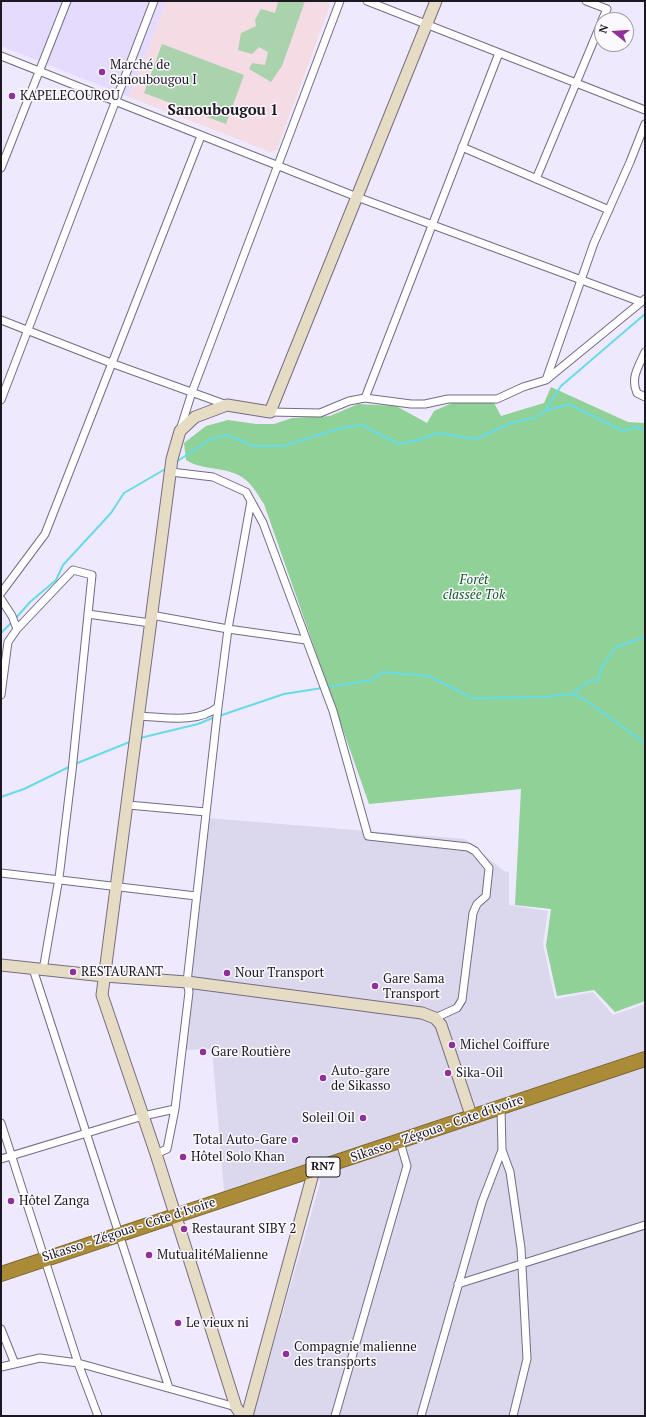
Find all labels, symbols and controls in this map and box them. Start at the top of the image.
north arrow [594,12,634,52]
text: N [596,23,611,35]
place label: Marché de Sanoubougou I [110,57,197,88]
marker: Marché de Sanoubougou I [97,67,107,77]
place label: KAPELECOUROU [20,88,120,104]
marker: KAPELECOUROU [7,91,17,101]
district label: Sanoubougou 1 [168,102,278,120]
park label: Forêt classée Tok [443,572,505,603]
place label: RESTAURANT [81,964,163,980]
place label: Nour Transport [235,965,324,981]
marker: RESTAURANT [68,967,78,977]
marker: Nour Transport [222,968,232,978]
place label: Gare Sama Transport [383,971,445,1002]
marker: Gare Sama Transport [370,981,380,991]
place label: Michel Coiffure [460,1037,550,1053]
marker: Michel Coiffure [447,1040,457,1050]
place label: Gare Routière [211,1044,291,1060]
marker: Gare Routière [198,1047,208,1057]
place label: Auto-gare de Sikasso [331,1063,391,1094]
place label: Sika-Oil [456,1065,503,1081]
marker: Sika-Oil [443,1068,453,1078]
marker: Auto-gare de Sikasso [318,1073,328,1083]
street label: Sikasso - Zégoua - Cote d'Ivoire [349,1092,525,1166]
place label: Soleil Oil [302,1110,355,1126]
marker: Soleil Oil [358,1113,368,1123]
place label: Total Auto-Gare [193,1132,287,1148]
marker: Total Auto-Gare [290,1135,300,1145]
place label: Hôtel Solo Khan [191,1149,285,1165]
marker: Hôtel Solo Khan [178,1152,188,1162]
road number: RN7 [306,1157,340,1177]
place label: Hôtel Zanga [19,1193,90,1209]
street label: Sikasso - Zégoua - Cote d'Ivoire [40,1194,218,1266]
marker: Hôtel Zanga [6,1196,16,1206]
place label: Restaurant SIBY 2 [192,1221,296,1237]
marker: Restaurant SIBY 2 [179,1224,189,1234]
place label: MutualitéMalienne [157,1247,268,1263]
marker: MutualitéMalienne [144,1250,154,1260]
place label: Le vieux ni [186,1315,249,1331]
marker: Le vieux ni [173,1318,183,1328]
place label: Compagnie malienne des transports [294,1339,417,1370]
marker: Compagnie malienne des transports [281,1349,291,1359]

